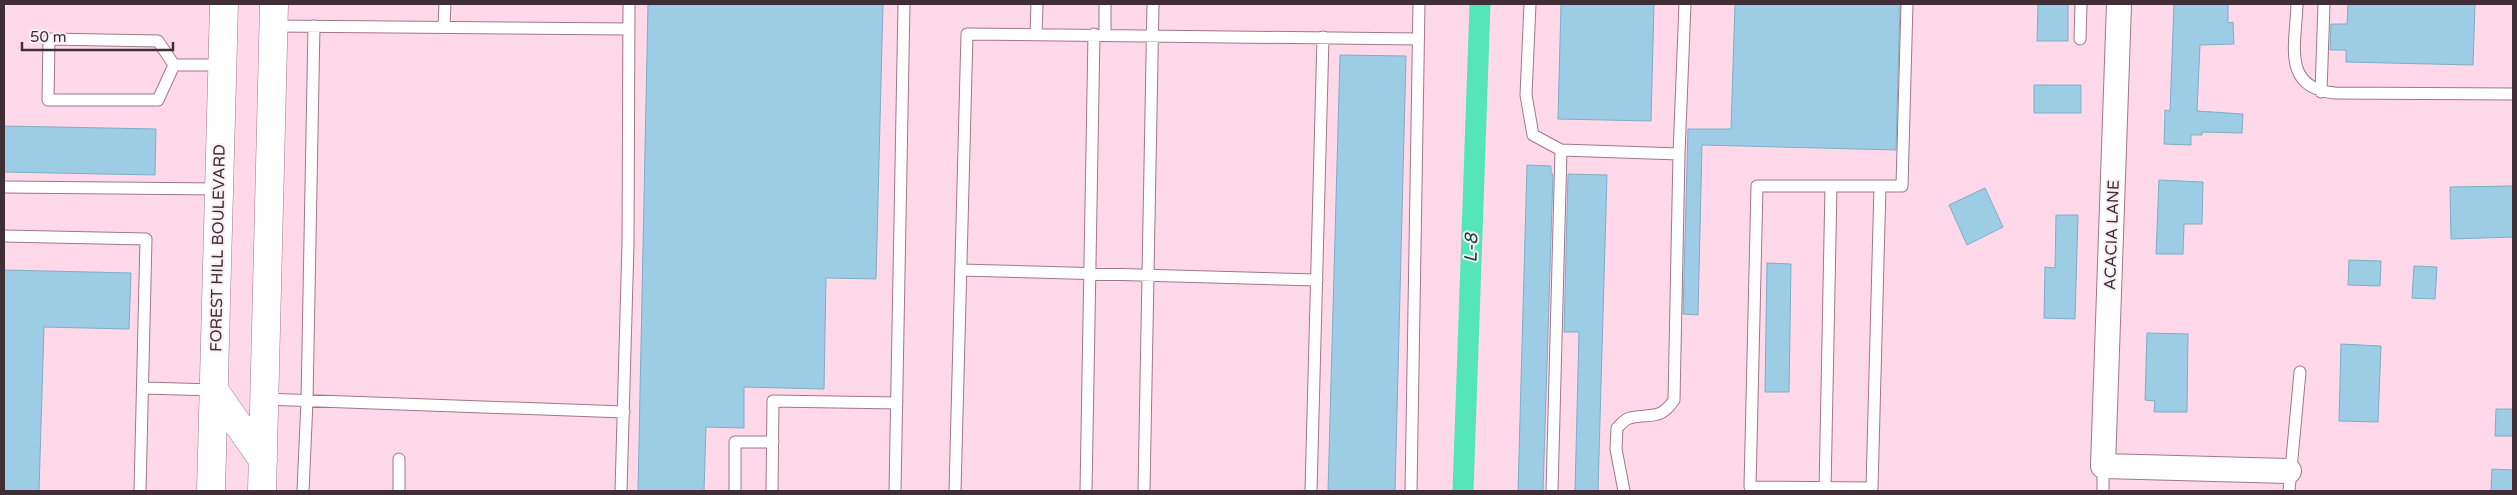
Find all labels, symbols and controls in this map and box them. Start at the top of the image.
scale bar [22,20,174,52]
text: 50 m [30,28,67,46]
street label: FOREST HILL BOULEVARD [206,144,230,352]
street label: ACACIA LANE [2100,180,2124,290]
water label: L-8 [1460,231,1483,263]

